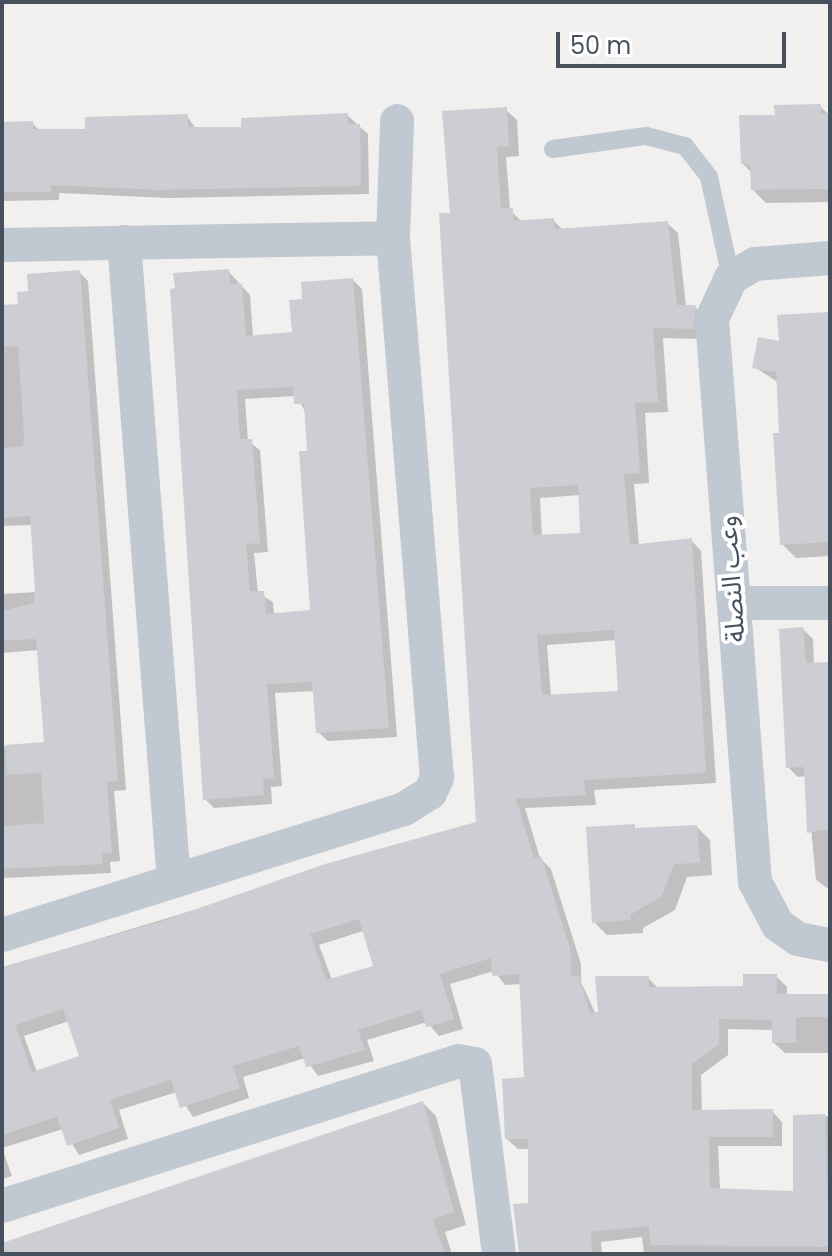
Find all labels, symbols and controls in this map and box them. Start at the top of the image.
scale bar [560,16,790,66]
text: 50 m [570,29,631,62]
street label: وعب النصلة [712,515,752,643]

